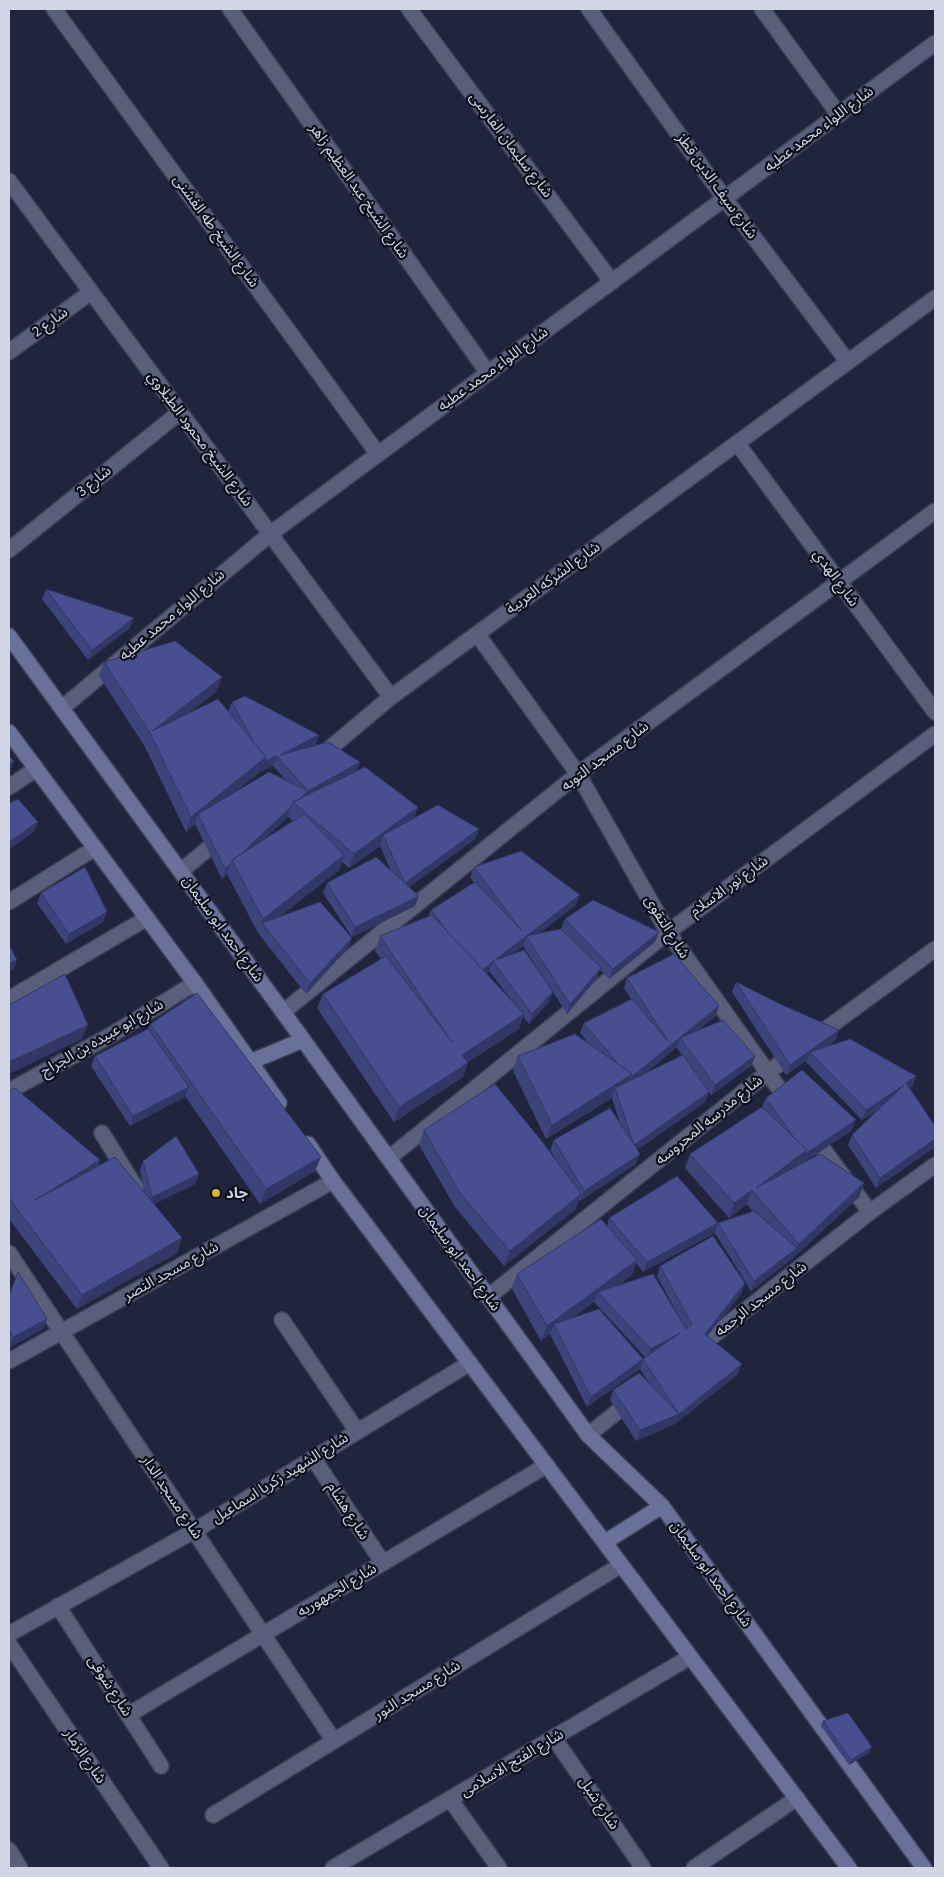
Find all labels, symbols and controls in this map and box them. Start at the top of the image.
street label: شارع اللواء محمد عطيه [760,81,879,178]
street label: شارع سليمان الفارسى [463,88,558,203]
street label: شارع الشيخ عبد العظيم زاهر [303,118,414,264]
street label: شارع سيف الدين قطز [670,128,763,244]
street label: شارع الشيخ طه الفشنى [167,170,264,293]
street label: شارع 2 [28,302,73,343]
street label: شارع اللواء محمد عطيه [433,322,553,417]
street label: شارع الشيخ محمود الطبلاوي [141,367,258,512]
street label: شارع 3 [72,460,117,502]
street label: شارع الشركه العربية [502,536,605,620]
street label: شارع الهدي [807,545,864,612]
street label: شارع اللواء محمد عطيه [115,564,230,666]
street label: شارع مسجد التوبه [557,716,654,797]
street label: شارع نور الاسلام [686,850,773,922]
street label: شارع احمد ابو سليمان [176,871,269,987]
street label: شارع التقوى [638,891,695,963]
street label: شارع ابو عبيده بن الجراح [37,994,168,1083]
street label: شارع مدرسه المحروسه [651,1070,768,1171]
place label: جاد [226,1183,249,1204]
marker: جاد [210,1187,222,1199]
street label: شارع احمد ابو سليمان [413,1200,506,1316]
street label: شارع مسجد النصر [119,1236,223,1307]
street label: شارع مسجد الرحمه [711,1256,812,1342]
street label: شارع الشهيد زكريا اسماعيل [208,1427,353,1529]
street label: شارع مسجد الدار [135,1450,208,1544]
street label: شارع هشام [321,1478,375,1545]
street label: شارع احمد ابو سليمان [664,1516,757,1632]
street label: شارع الجمهوريه [293,1558,381,1623]
street label: شارع شوقى [82,1651,138,1721]
street label: شارع مسجد النور [369,1655,465,1726]
street label: شارع الزمار [57,1723,111,1789]
street label: شارع الفتح الاسلامى [456,1724,568,1803]
street label: شارع شبل [573,1772,625,1835]

